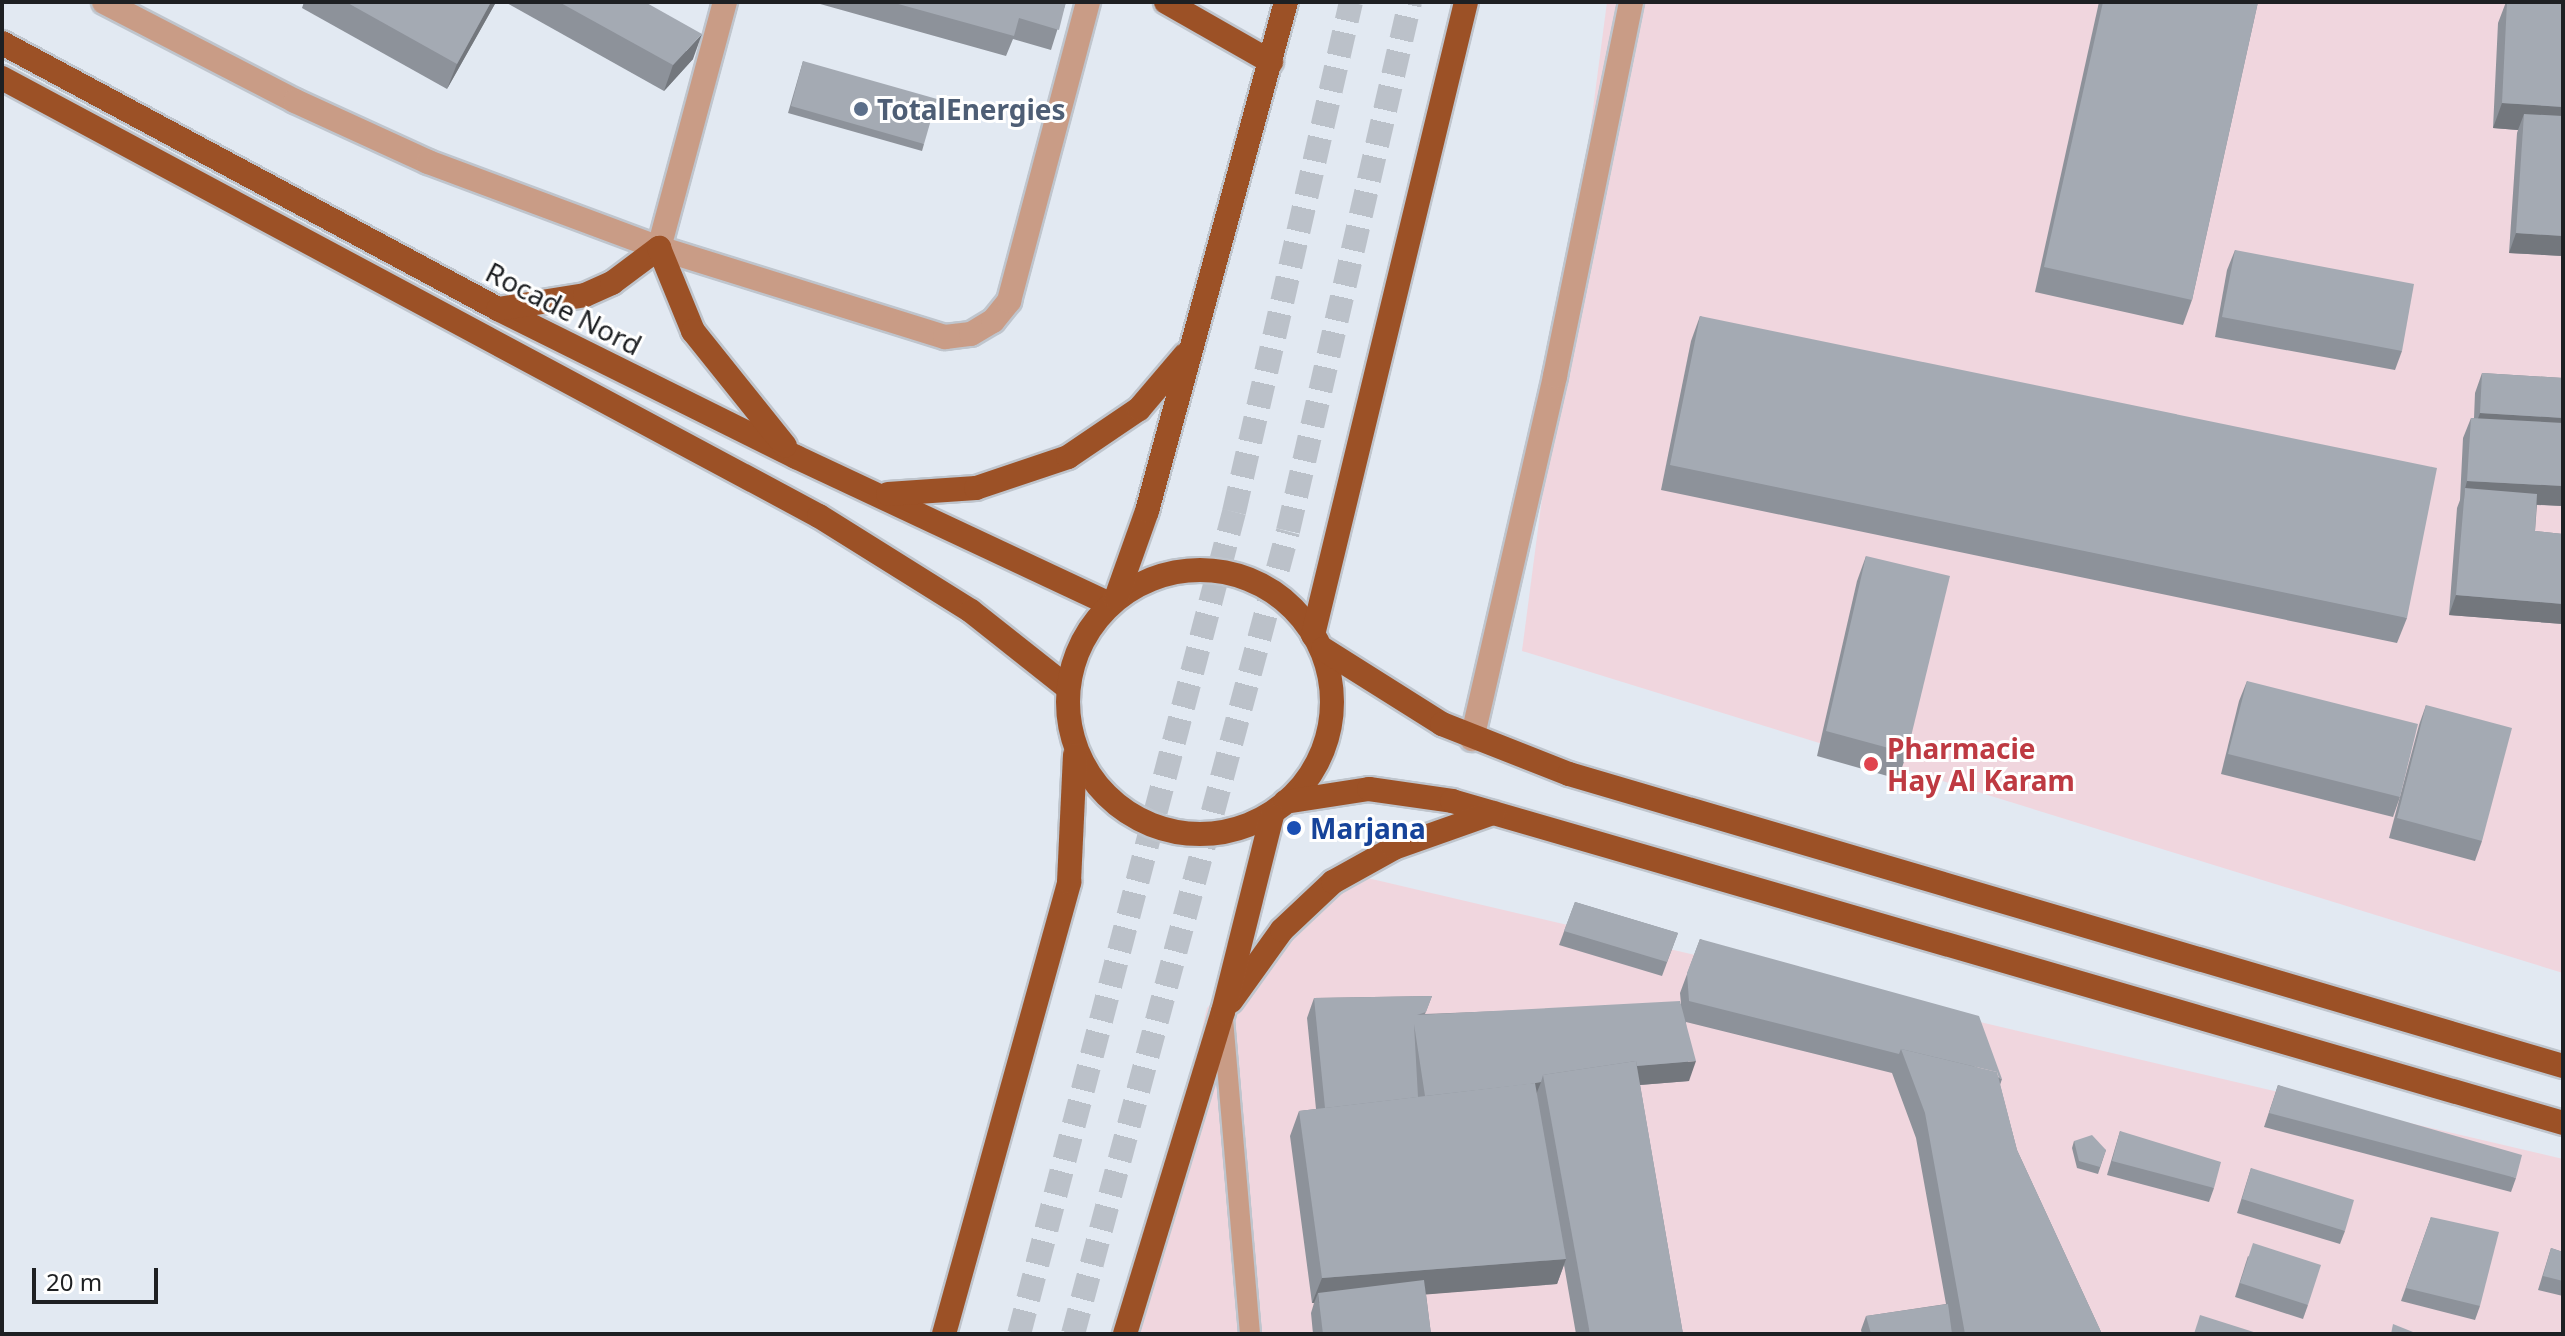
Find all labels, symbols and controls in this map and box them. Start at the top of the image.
place label: TotalEnergies [877,92,1066,126]
marker: TotalEnergies [852,100,870,118]
street label: Rocade Nord [481,254,647,362]
place label: Pharmacie Hay Al Karam [1887,731,2075,797]
marker: Pharmacie Hay Al Karam [1862,755,1880,773]
place label: Marjana [1310,811,1426,845]
marker: Marjana [1285,819,1303,837]
scale bar [36,1252,162,1302]
text: 20 m [46,1265,102,1298]

